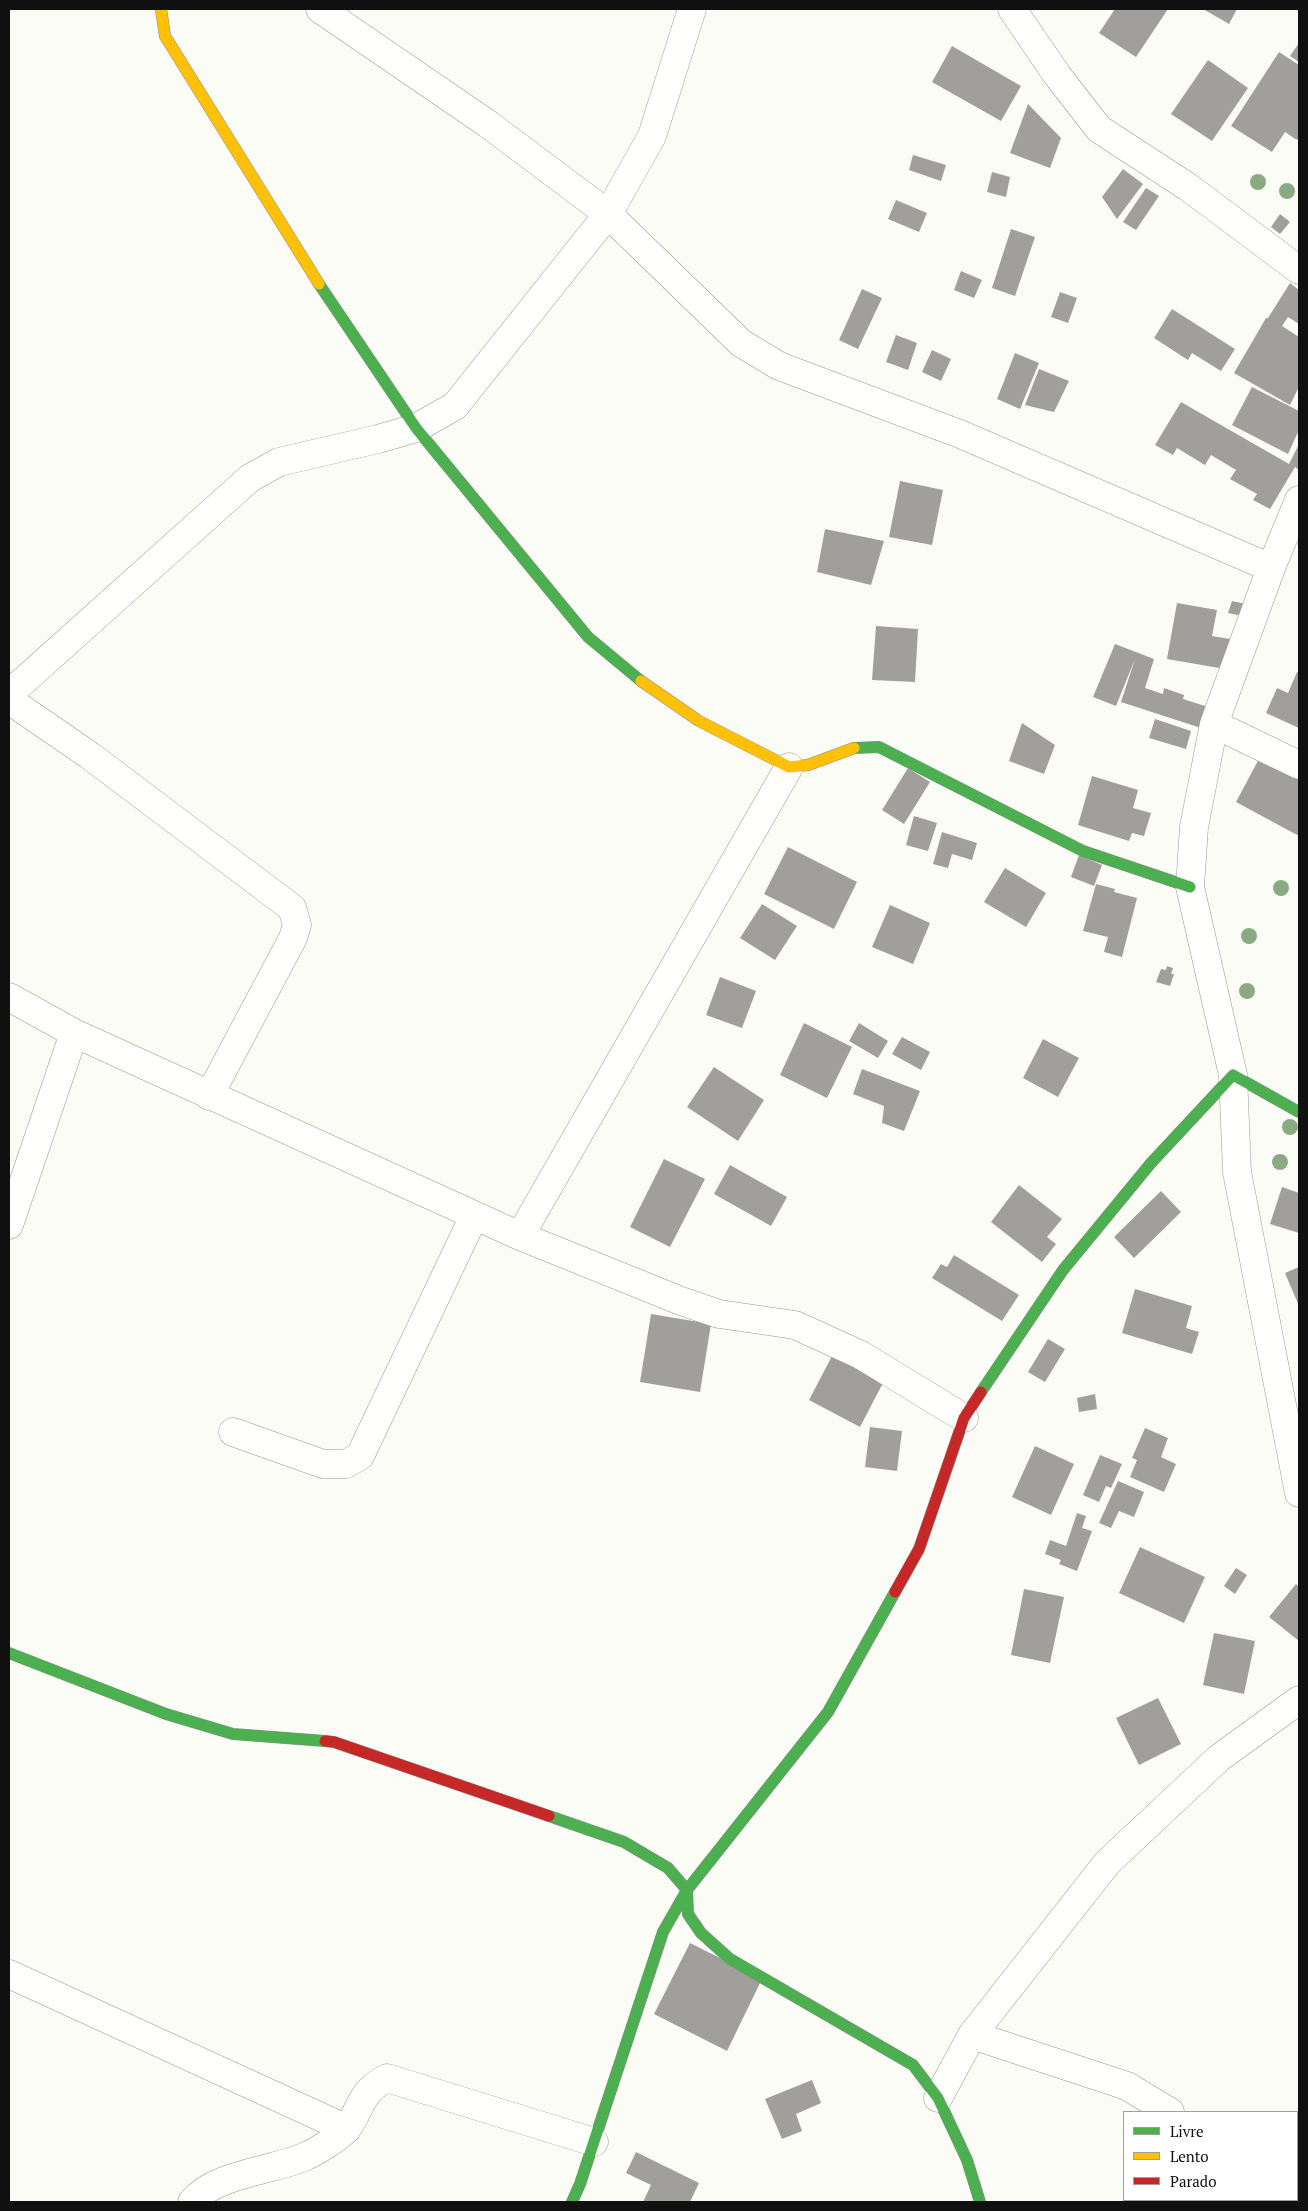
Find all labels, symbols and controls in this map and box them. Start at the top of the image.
legend [1123,2111,1298,2201]
text: Livre [1170,2121,1204,2141]
text: Lento [1170,2146,1209,2166]
text: Parado [1170,2171,1216,2191]

